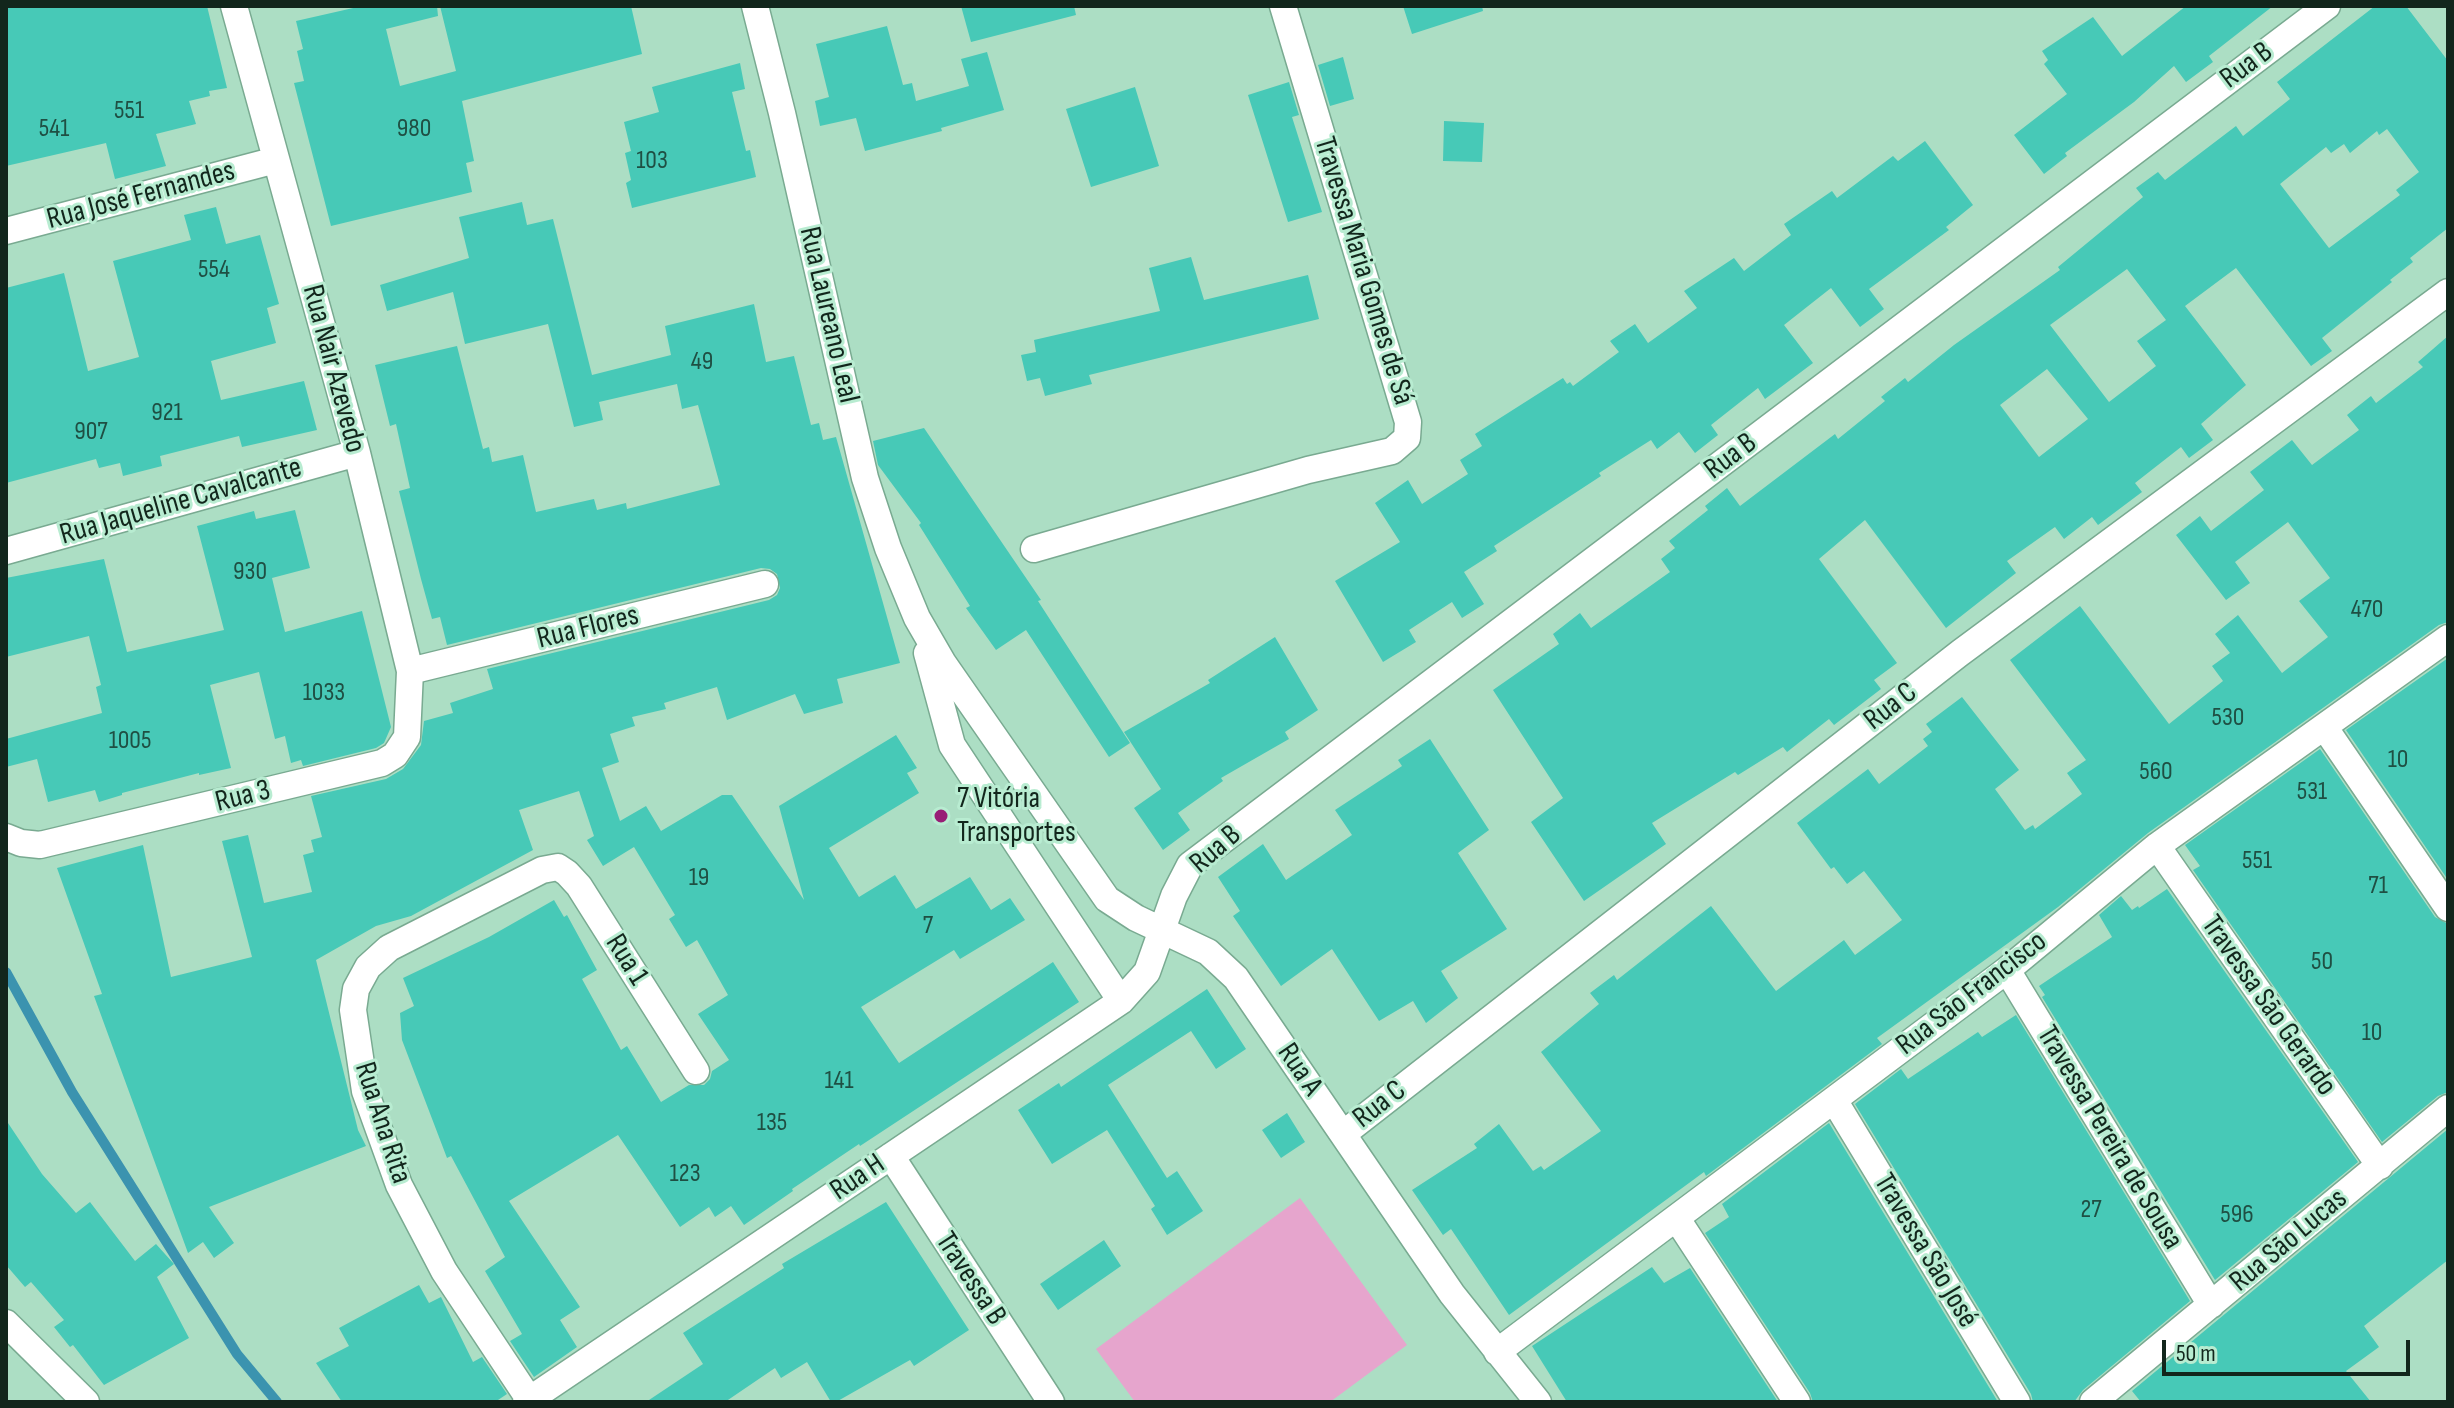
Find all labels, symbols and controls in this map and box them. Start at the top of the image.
street label: Rua B [2214,35,2280,97]
house number: 551 [114,95,144,127]
house number: 541 [39,113,69,145]
house number: 980 [397,113,431,145]
street label: Travessa Maria Gomes de Sá [1305,133,1421,409]
house number: 103 [636,145,668,177]
street label: Rua José Fernandes [43,154,239,238]
street label: Rua Laureano Leal [790,223,866,407]
house number: 554 [198,254,230,286]
street label: Rua Nair Azevedo [293,281,373,457]
house number: 49 [691,346,713,378]
house number: 921 [151,397,183,429]
house number: 907 [74,416,108,448]
street label: Rua B [1698,426,1764,488]
street label: Rua Jaqueline Cavalcante [56,450,306,554]
house number: 930 [233,556,267,588]
house number: 470 [2351,594,2383,626]
street label: Rua Flores [534,598,642,658]
street label: Rua C [1857,675,1925,739]
house number: 1033 [303,677,345,709]
house number: 530 [2212,702,2244,734]
house number: 1005 [109,725,151,757]
house number: 10 [2388,744,2408,776]
house number: 560 [2139,756,2173,788]
street label: Rua 3 [212,773,274,821]
house number: 531 [2297,776,2327,808]
place label: 7 Vitória Transportes [957,781,1076,852]
marker: 7 Vitória Transportes [932,807,950,825]
street label: Rua B [1183,818,1249,882]
house number: 551 [2242,845,2272,877]
house number: 19 [689,862,709,894]
house number: 71 [2368,870,2388,902]
street label: Travessa São Gerardo [2193,909,2343,1103]
house number: 7 [923,910,933,942]
street label: Rua São Francisco [1890,924,2054,1064]
street label: Rua 1 [597,928,655,992]
house number: 50 [2311,946,2333,978]
house number: 10 [2362,1017,2382,1049]
street label: Travessa Pereira de Sousa [2028,1020,2190,1256]
street label: Rua A [1269,1037,1329,1103]
street label: Rua Ana Rita [346,1058,418,1188]
house number: 141 [824,1065,854,1097]
street label: Rua C [1346,1073,1414,1137]
house number: 135 [757,1107,787,1139]
street label: Rua H [824,1147,892,1209]
house number: 123 [669,1158,701,1190]
street label: Travessa São José [1865,1167,1985,1335]
street label: Rua São Lucas [2223,1182,2355,1300]
house number: 27 [2080,1194,2102,1226]
house number: 596 [2220,1199,2254,1231]
street label: Travessa B [927,1226,1013,1332]
scale bar [2166,1324,2414,1374]
text: 50 m [2176,1339,2216,1368]

